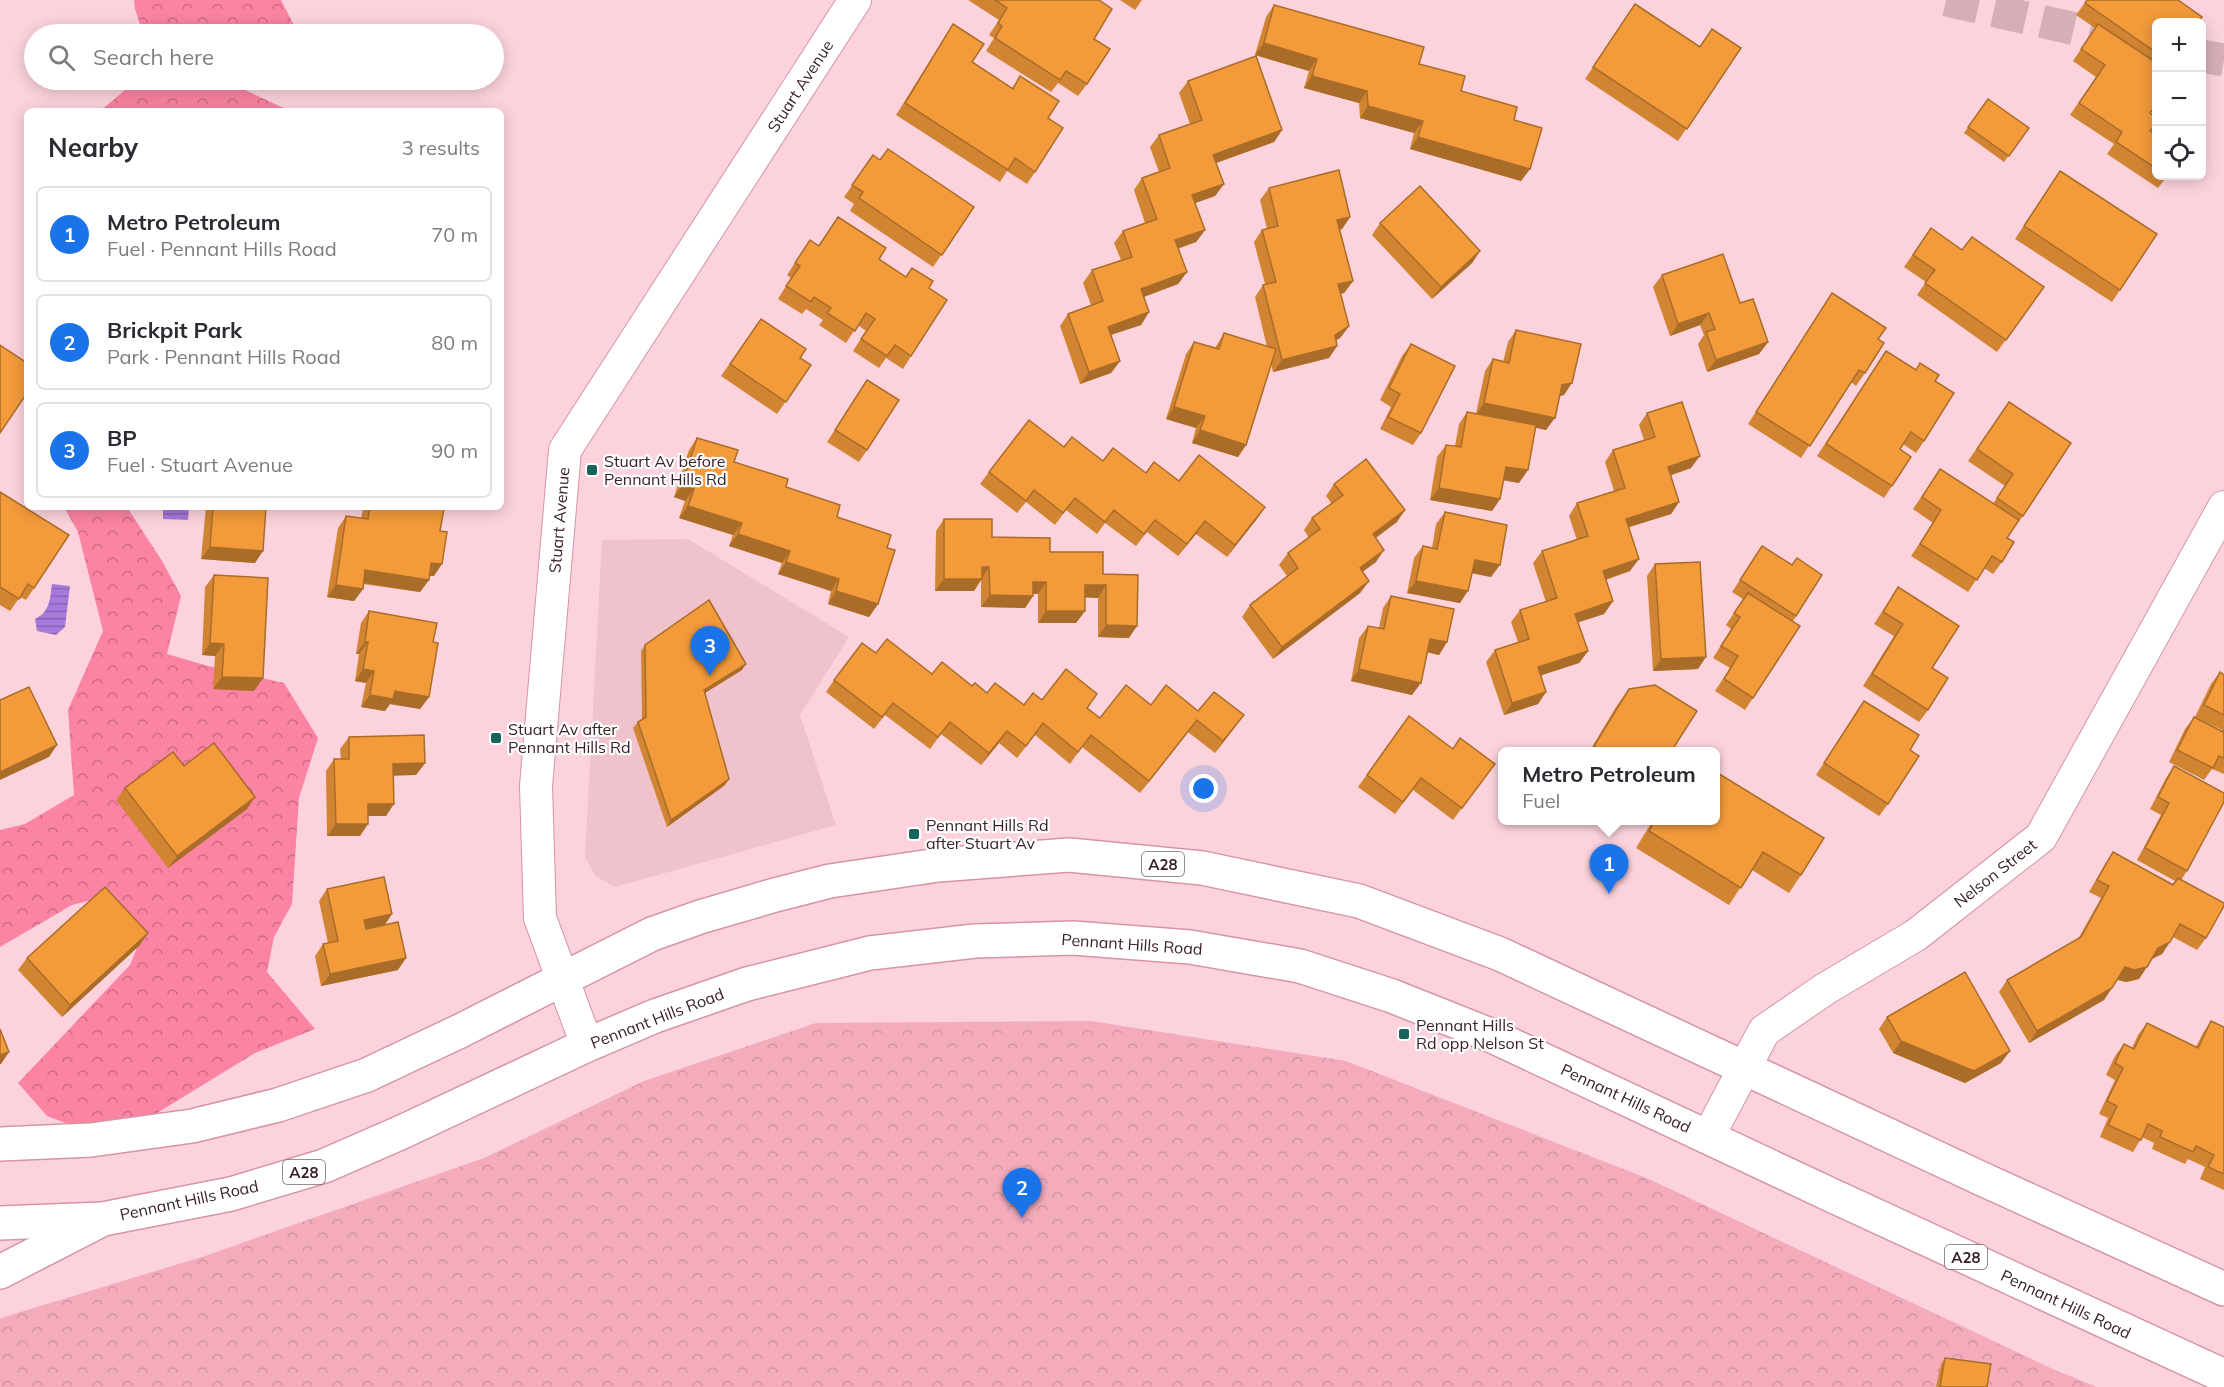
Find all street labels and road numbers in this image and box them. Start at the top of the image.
street label: Stuart Avenue [763,36,837,136]
street label: Stuart Avenue [544,466,574,574]
street label: Nelson Street [1950,834,2041,911]
road number: A28 [1142,852,1184,876]
street label: Pennant Hills Road [1061,929,1203,959]
street label: Pennant Hills Road [587,983,727,1053]
street label: Pennant Hills Road [1558,1059,1694,1137]
road number: A28 [283,1160,325,1184]
street label: Pennant Hills Road [118,1176,260,1224]
road number: A28 [1945,1245,1987,1269]
street label: Pennant Hills Road [1998,1265,2134,1343]

